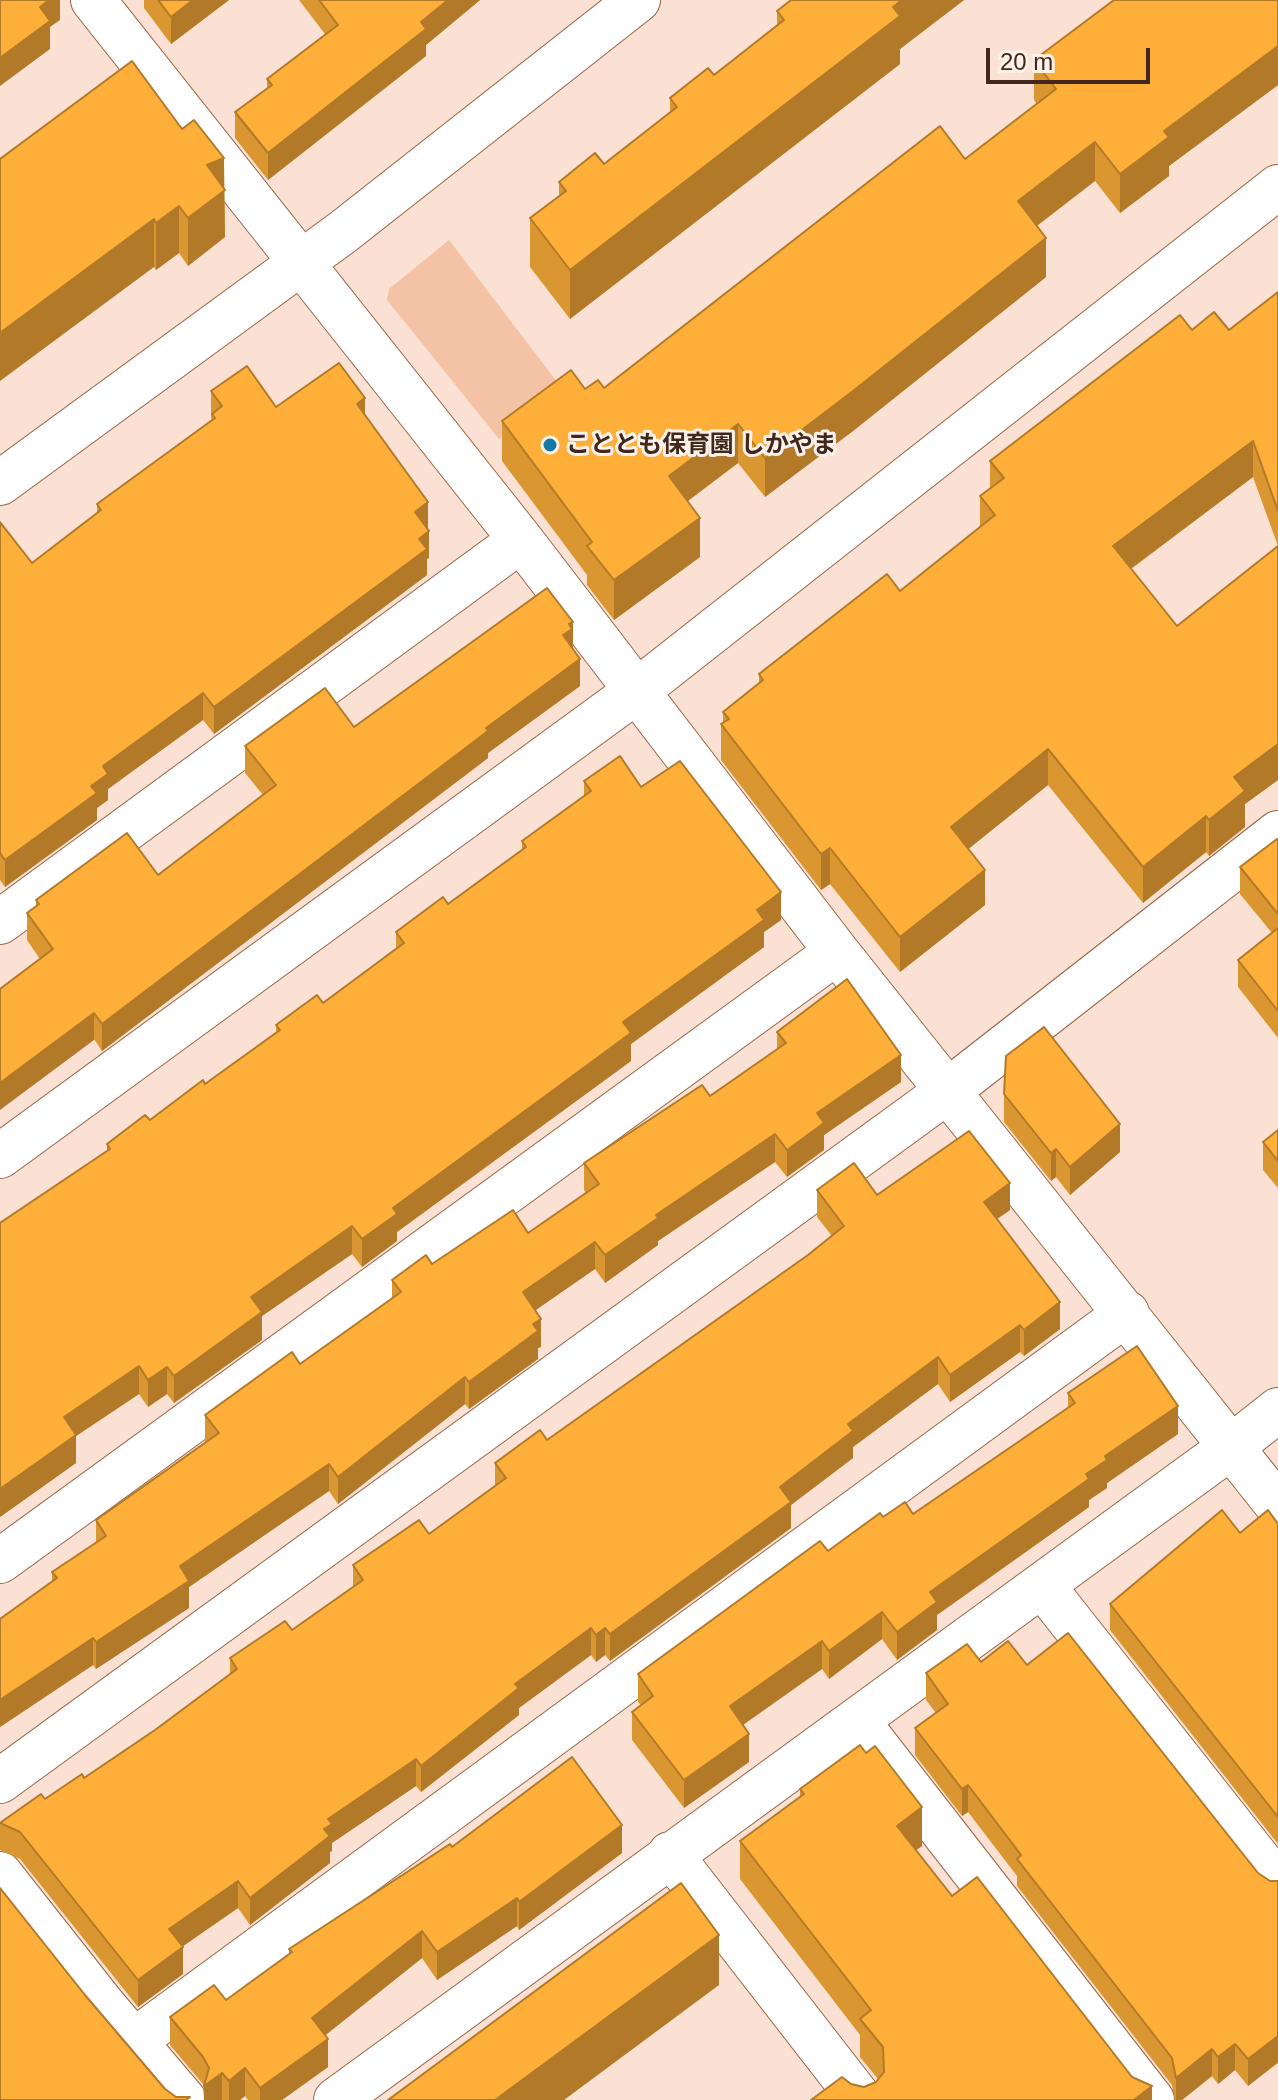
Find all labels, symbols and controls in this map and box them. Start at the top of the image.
scale bar [990,32,1154,82]
text: 20 m [1000,48,1053,75]
place label: こととも保育園 しかやま [566,431,837,459]
marker: こととも保育園 しかやま [541,436,559,454]

